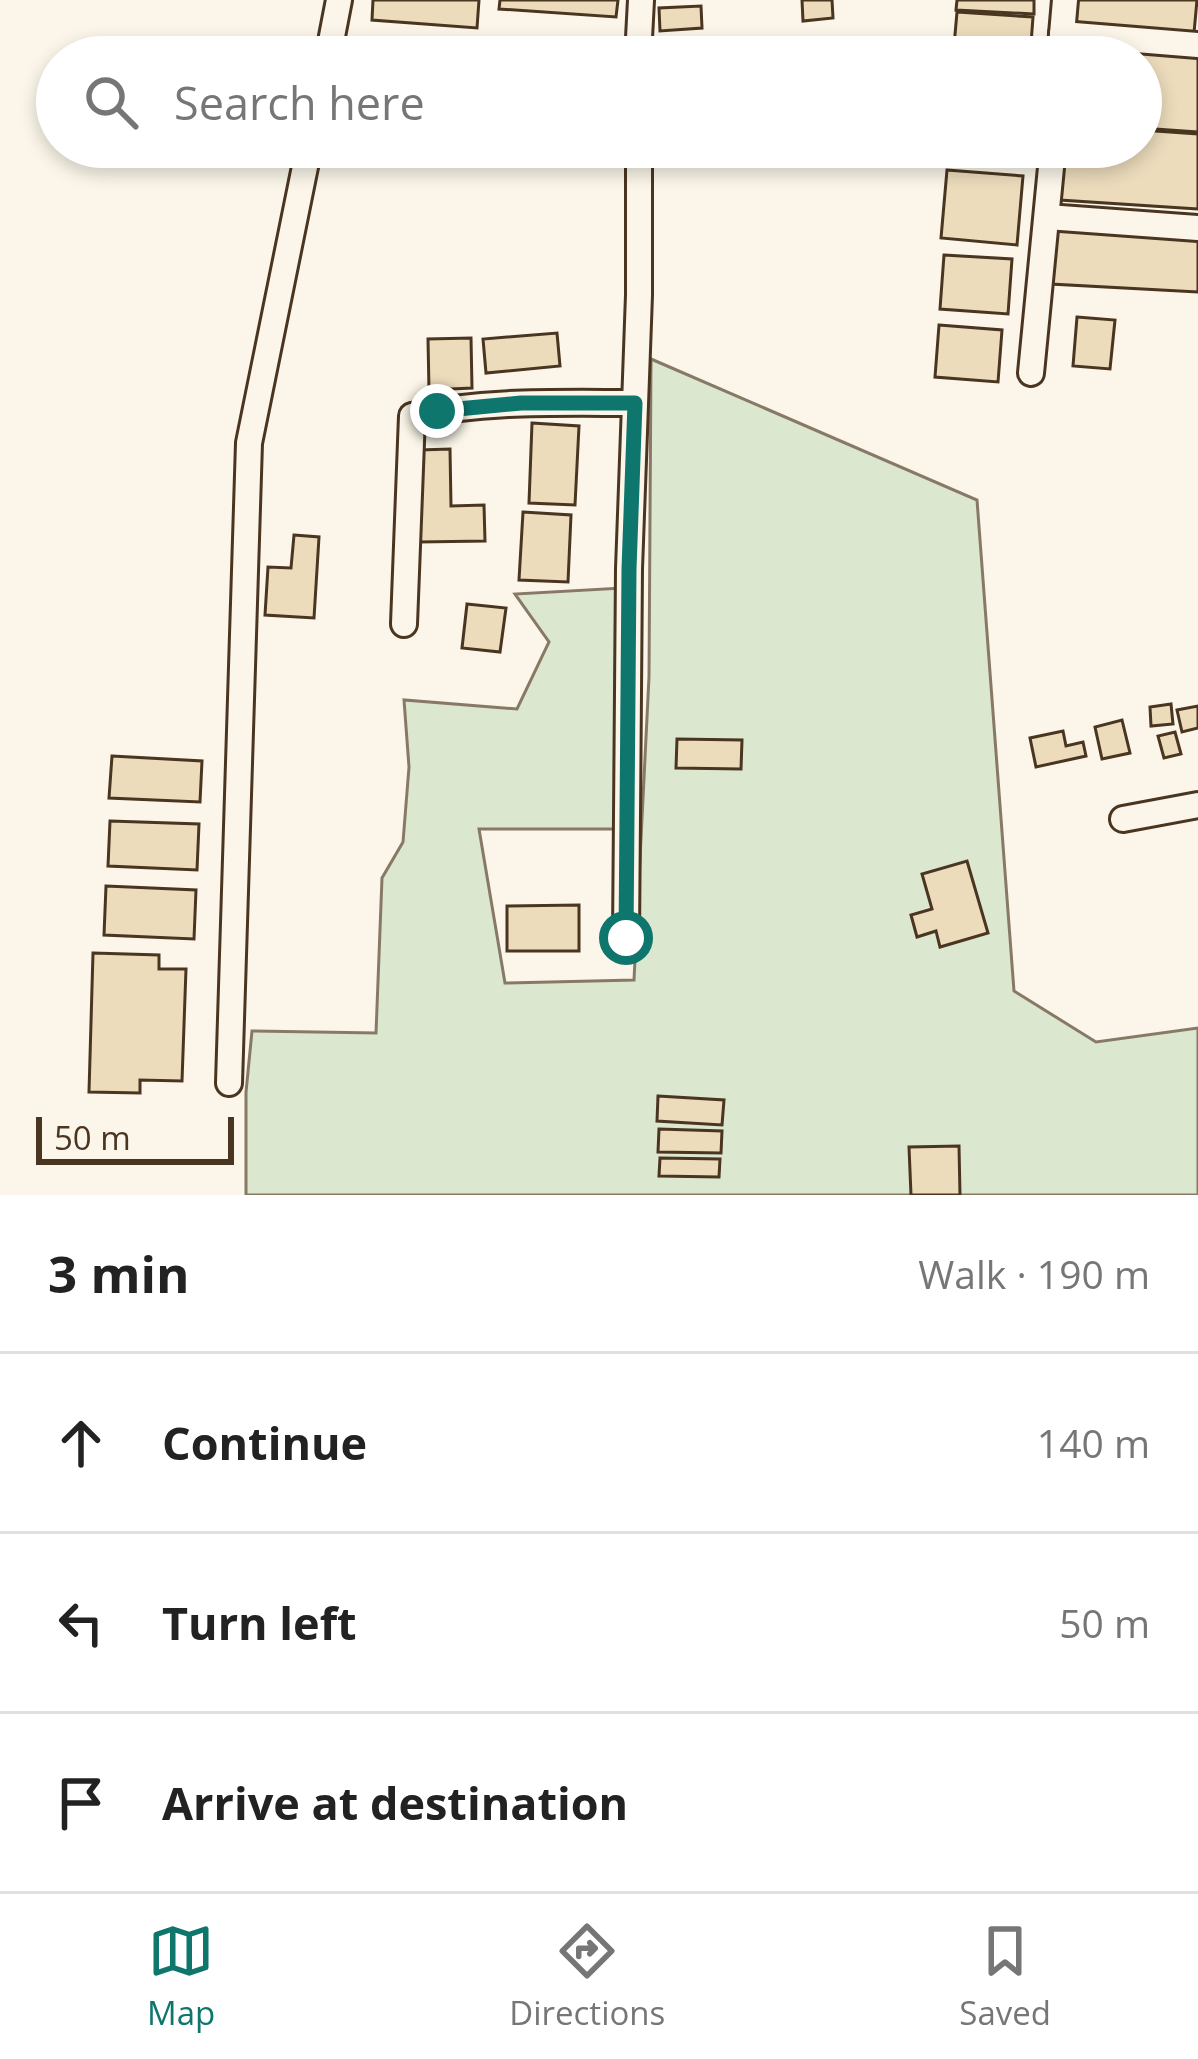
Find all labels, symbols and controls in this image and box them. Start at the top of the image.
search box [36,36,1162,168]
icon: search [78,69,144,135]
text: Search here [174,72,425,133]
route end [410,384,464,438]
route start [599,911,653,965]
scale bar [36,1111,234,1164]
text: 50 m [54,1115,131,1160]
text: 3 min [48,1238,190,1308]
text: Walk · 190 m [918,1247,1150,1300]
icon: ahead [48,1410,114,1476]
text: Continue [162,1412,367,1473]
text: 140 m [1037,1416,1150,1469]
icon: left [48,1590,114,1656]
text: Turn left [162,1592,357,1653]
text: 50 m [1059,1596,1150,1649]
icon: arrive [48,1770,114,1836]
text: Arrive at destination [162,1772,628,1833]
tab: Map [147,1918,215,2035]
tab: Directions [509,1918,665,2035]
tab: Saved [959,1918,1051,2035]

